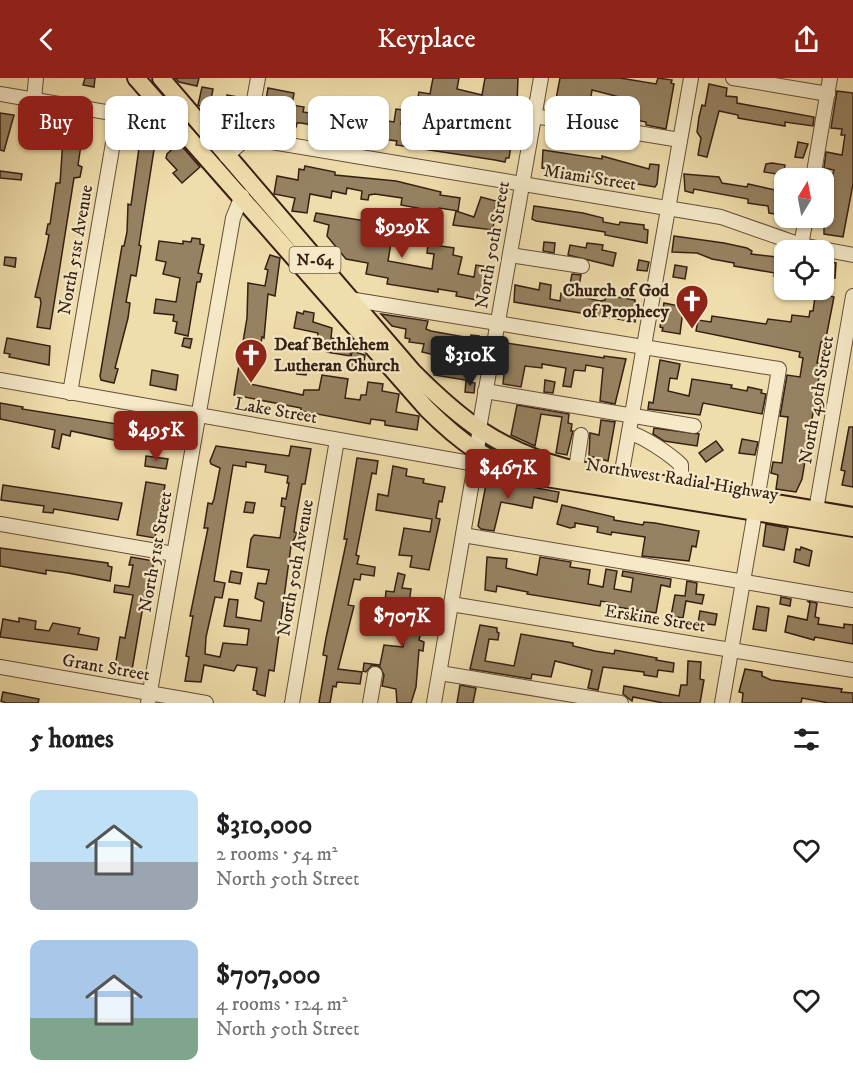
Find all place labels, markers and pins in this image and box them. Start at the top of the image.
pin: $929K [360,208,444,259]
place label: Church of God of Prophecy [563,280,670,323]
church icon: Church of God of Prophecy [674,283,710,330]
place label: Deaf Bethlehem Lutheran Church [274,334,400,377]
pin: $310K [428,336,512,387]
church icon: Deaf Bethlehem Lutheran Church [233,337,269,384]
pin: $495K [114,411,198,462]
pin: $467K [466,449,550,500]
pin: $707K [360,597,444,648]

